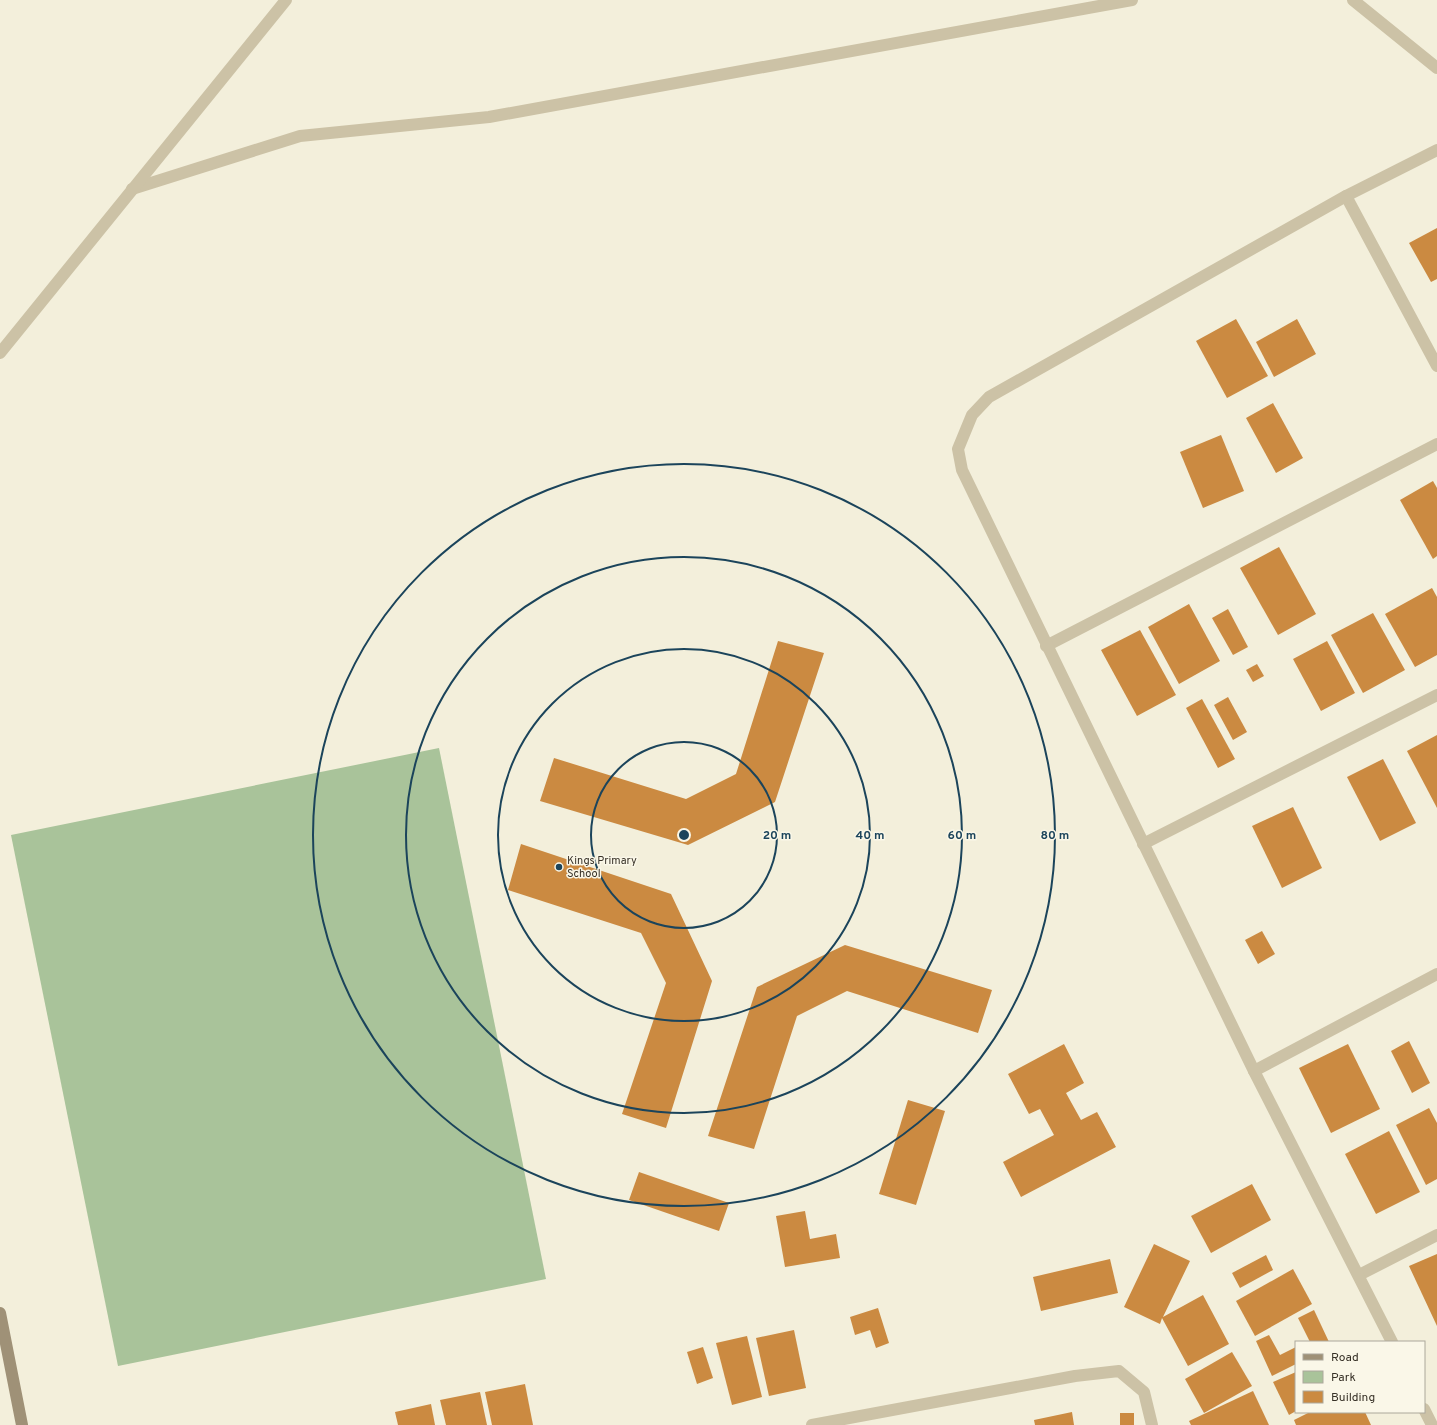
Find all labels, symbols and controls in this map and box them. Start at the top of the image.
centre of rings [677,828,691,842]
text: 20 m [763,828,791,844]
text: 40 m [855,828,885,844]
text: 60 m [948,828,976,844]
text: 80 m [1041,828,1069,844]
place label: Kings Primary School [567,854,637,881]
marker: Kings Primary School [554,862,564,872]
legend [1295,1341,1425,1413]
text: Road [1331,1350,1359,1366]
text: Park [1331,1370,1356,1386]
text: Building [1331,1390,1375,1406]

